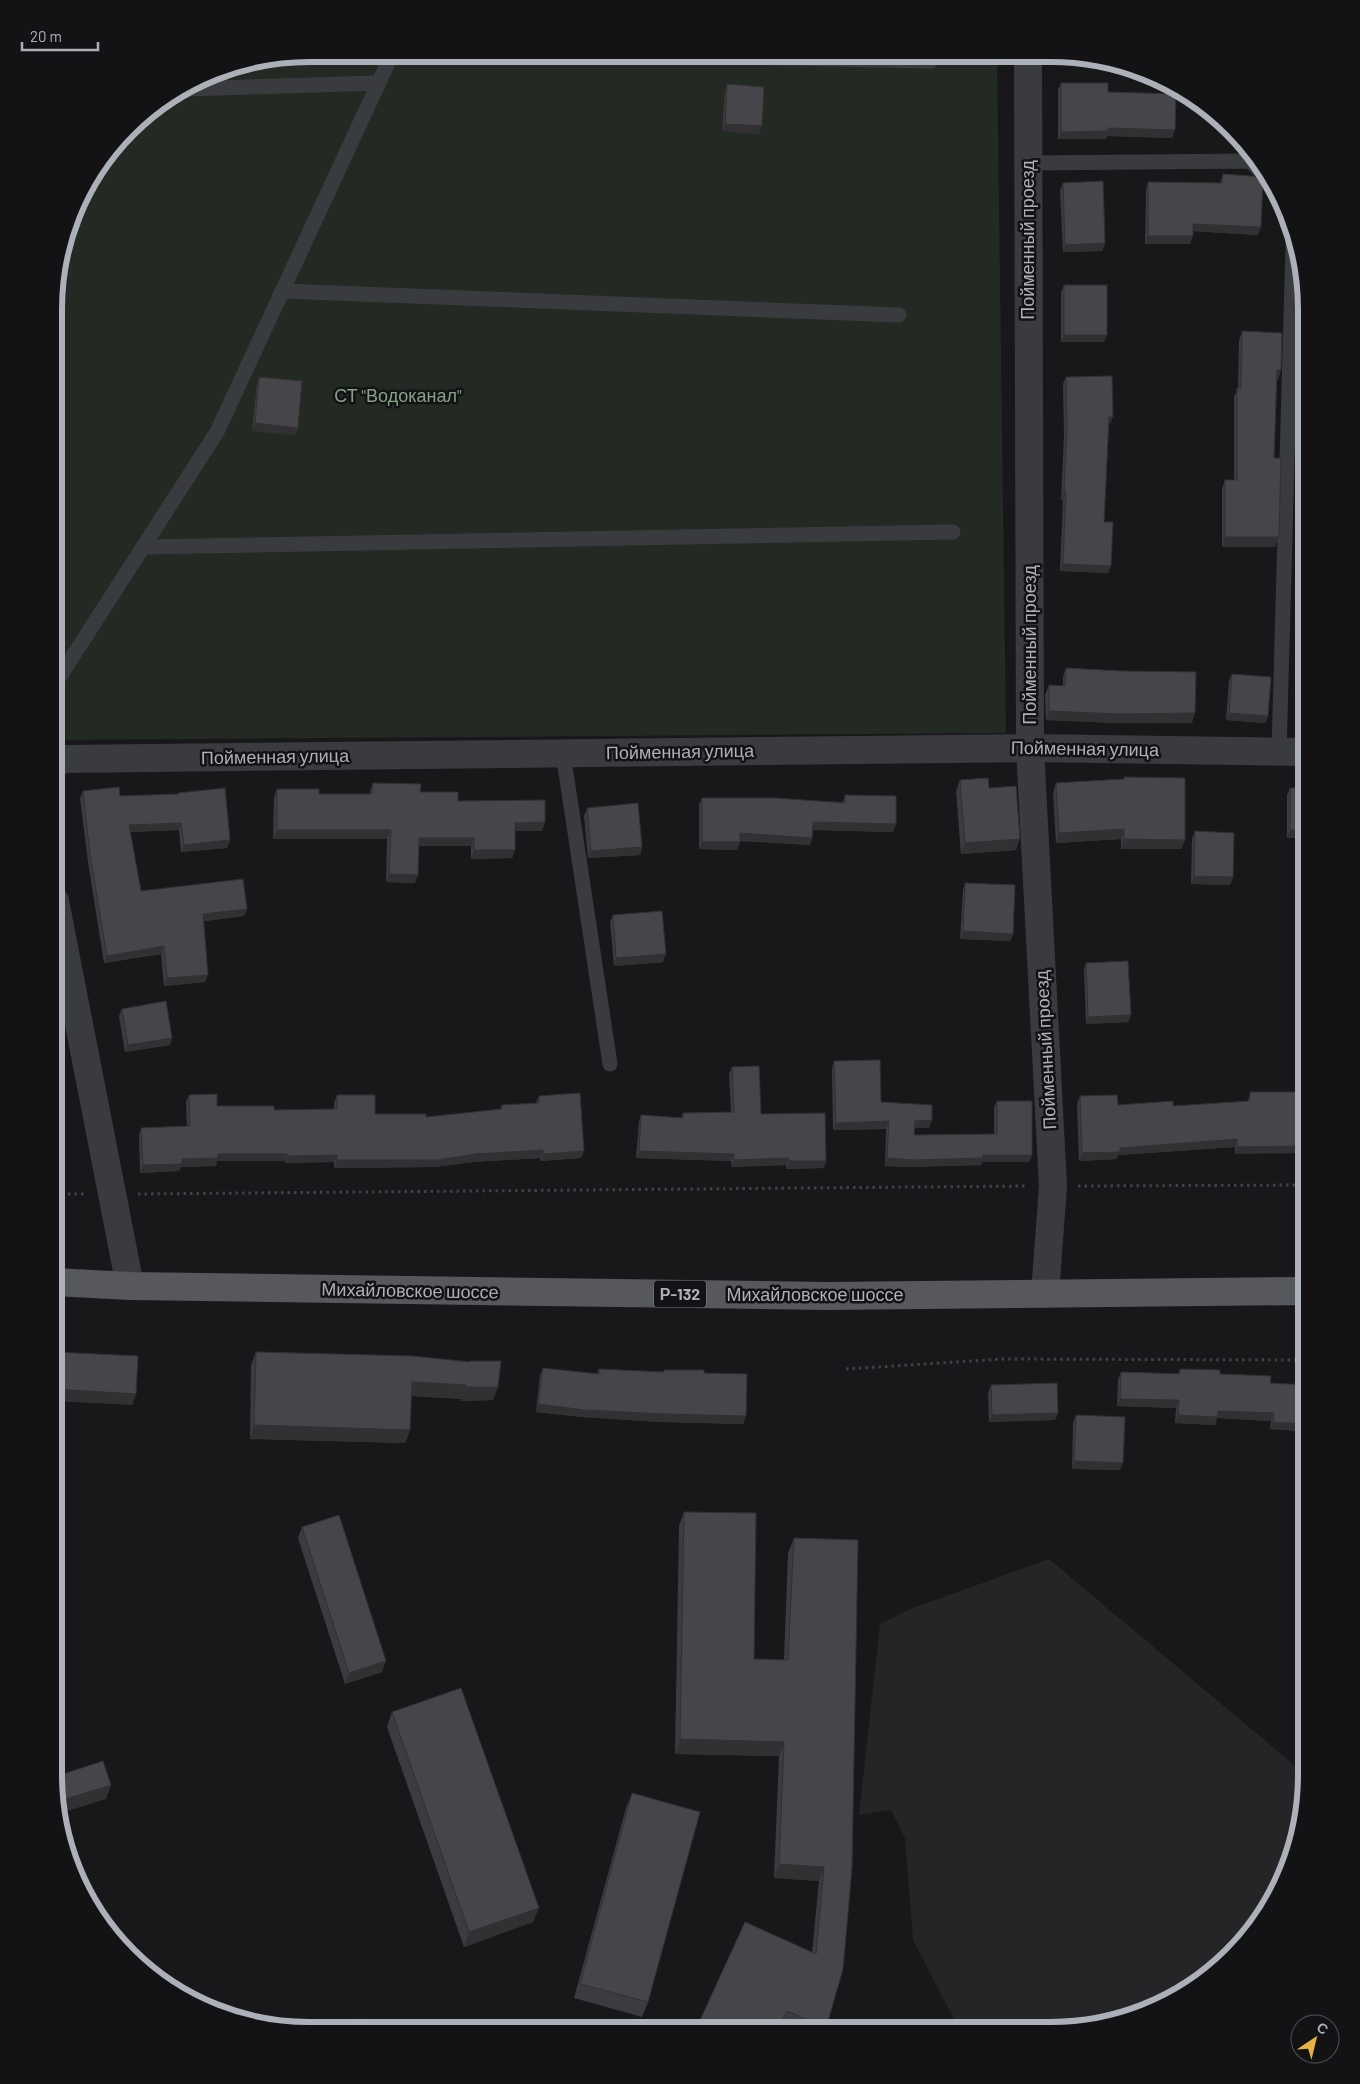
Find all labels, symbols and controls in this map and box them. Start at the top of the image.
scale bar [22,20,99,52]
text: 20 m [30,27,62,45]
street label: Пойменный проезд [1016,160,1038,320]
park label: СТ "Водоканал" [334,384,462,406]
street label: Пойменный проезд [1018,565,1040,725]
street label: Пойменная улица [1011,736,1160,760]
street label: Пойменная улица [606,739,755,763]
street label: Пойменная улица [201,744,350,768]
street label: Пойменный проезд [1030,969,1060,1130]
street label: Михайловское шоссе [321,1277,499,1303]
road number: Р-132 [654,1280,706,1308]
street label: Михайловское шоссе [726,1283,904,1305]
north arrow [1290,2014,1340,2064]
text: С [1314,2018,1332,2038]

